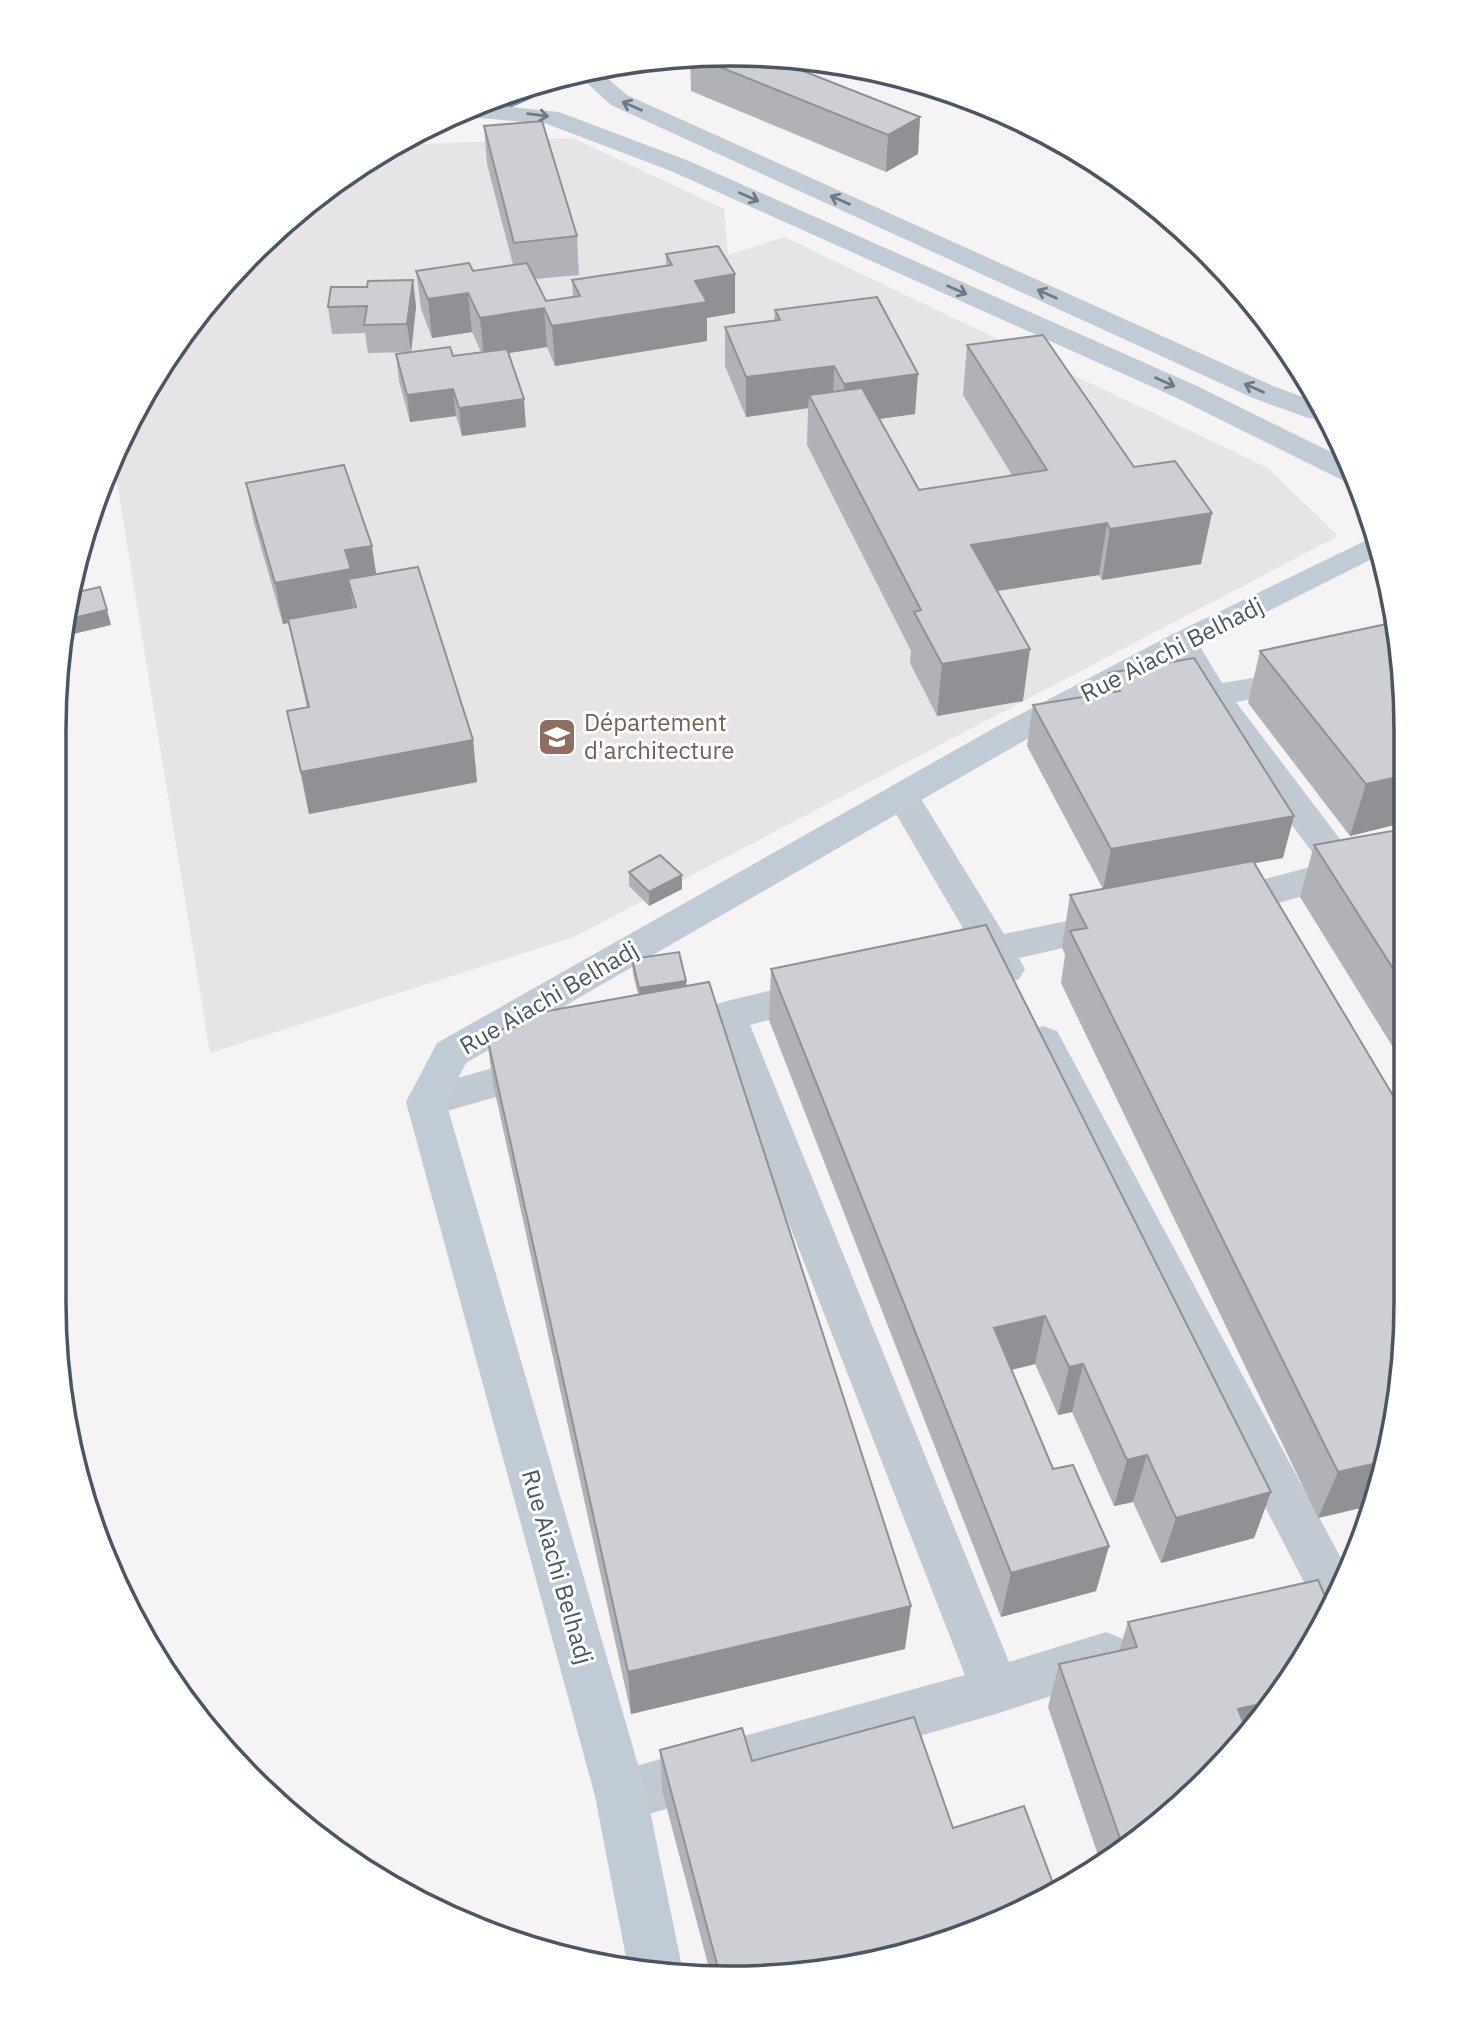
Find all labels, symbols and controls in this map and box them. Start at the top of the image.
one-way arrow [622,99,644,112]
one-way arrow [526,109,548,122]
one-way arrow [738,191,760,204]
one-way arrow [830,193,851,206]
one-way arrow [946,284,967,297]
one-way arrow [1037,287,1058,300]
one-way arrow [1154,376,1175,389]
one-way arrow [1244,381,1265,394]
street label: Rue Aiachi Belhadj [1075,589,1268,709]
place label: Département d'architecture [584,706,734,766]
school or university icon: Département d'architecture [536,716,578,758]
street label: Rue Aiachi Belhadj [453,933,644,1061]
street label: Rue Aiachi Belhadj [515,1466,601,1668]

